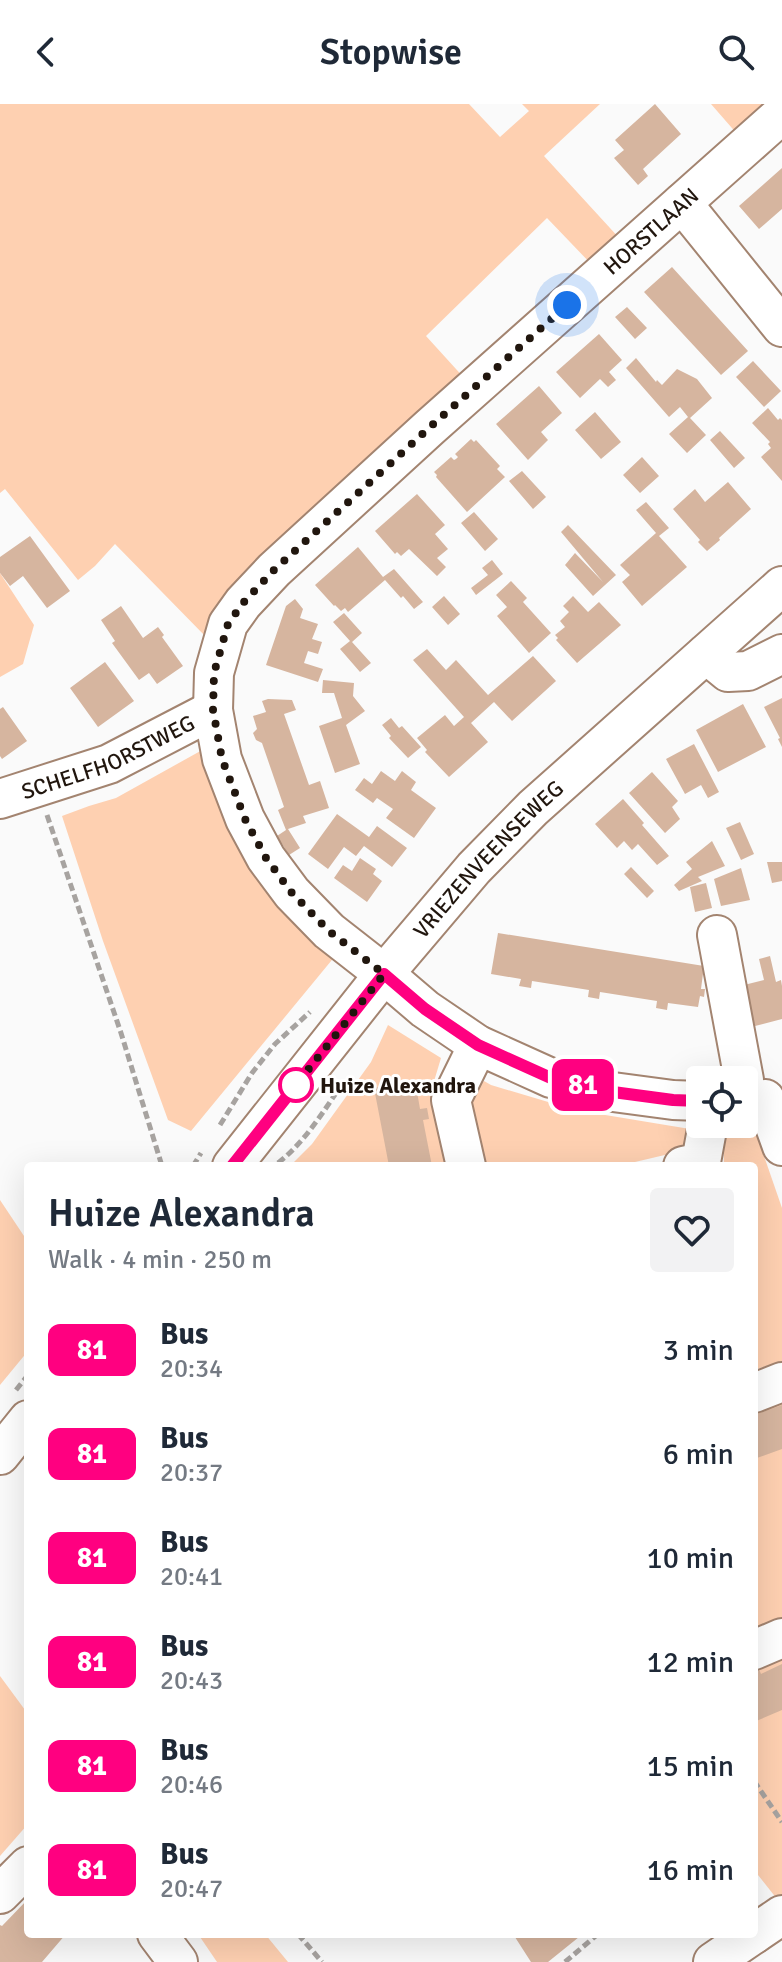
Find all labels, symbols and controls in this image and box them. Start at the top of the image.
icon: back [24,30,68,74]
text: Stopwise [320,30,462,75]
icon: search [714,30,758,74]
street label: HORSTLAAN [598,181,704,280]
your location [547,285,587,325]
street label: SCHELFHORSTWEG [18,709,199,805]
street label: VRIEZENVEENSEWEG [407,774,568,943]
line badge: 81 [547,1059,619,1111]
map controls [686,1066,758,1138]
button: locate [686,1066,758,1138]
marker: Huize Alexandra [279,1068,313,1102]
text: 81 [568,1068,598,1102]
place label: Huize Alexandra [320,1072,476,1099]
button: heart [650,1188,734,1272]
text: Huize Alexandra [48,1190,315,1237]
text: Walk · 4 min · 250 m [48,1244,272,1276]
text: Bus [160,1316,208,1353]
text: 3 min [663,1332,734,1369]
text: 81 [77,1333,107,1367]
text: 20:34 [160,1353,223,1385]
text: Bus [160,1420,208,1457]
text: 6 min [663,1436,734,1473]
text: 81 [77,1437,107,1471]
text: 20:37 [160,1457,223,1489]
text: Bus [160,1524,208,1561]
text: 10 min [647,1540,734,1577]
text: 81 [77,1541,107,1575]
text: 20:41 [160,1561,223,1593]
text: Bus [160,1628,208,1665]
text: 12 min [647,1644,734,1681]
text: 81 [77,1645,107,1679]
text: 20:43 [160,1665,223,1697]
text: Bus [160,1732,208,1769]
text: 15 min [647,1748,734,1785]
text: 81 [77,1749,107,1783]
text: 20:46 [160,1769,223,1801]
text: Bus [160,1836,208,1873]
text: 16 min [647,1852,734,1889]
text: 81 [77,1853,107,1887]
text: 20:47 [160,1873,223,1905]

